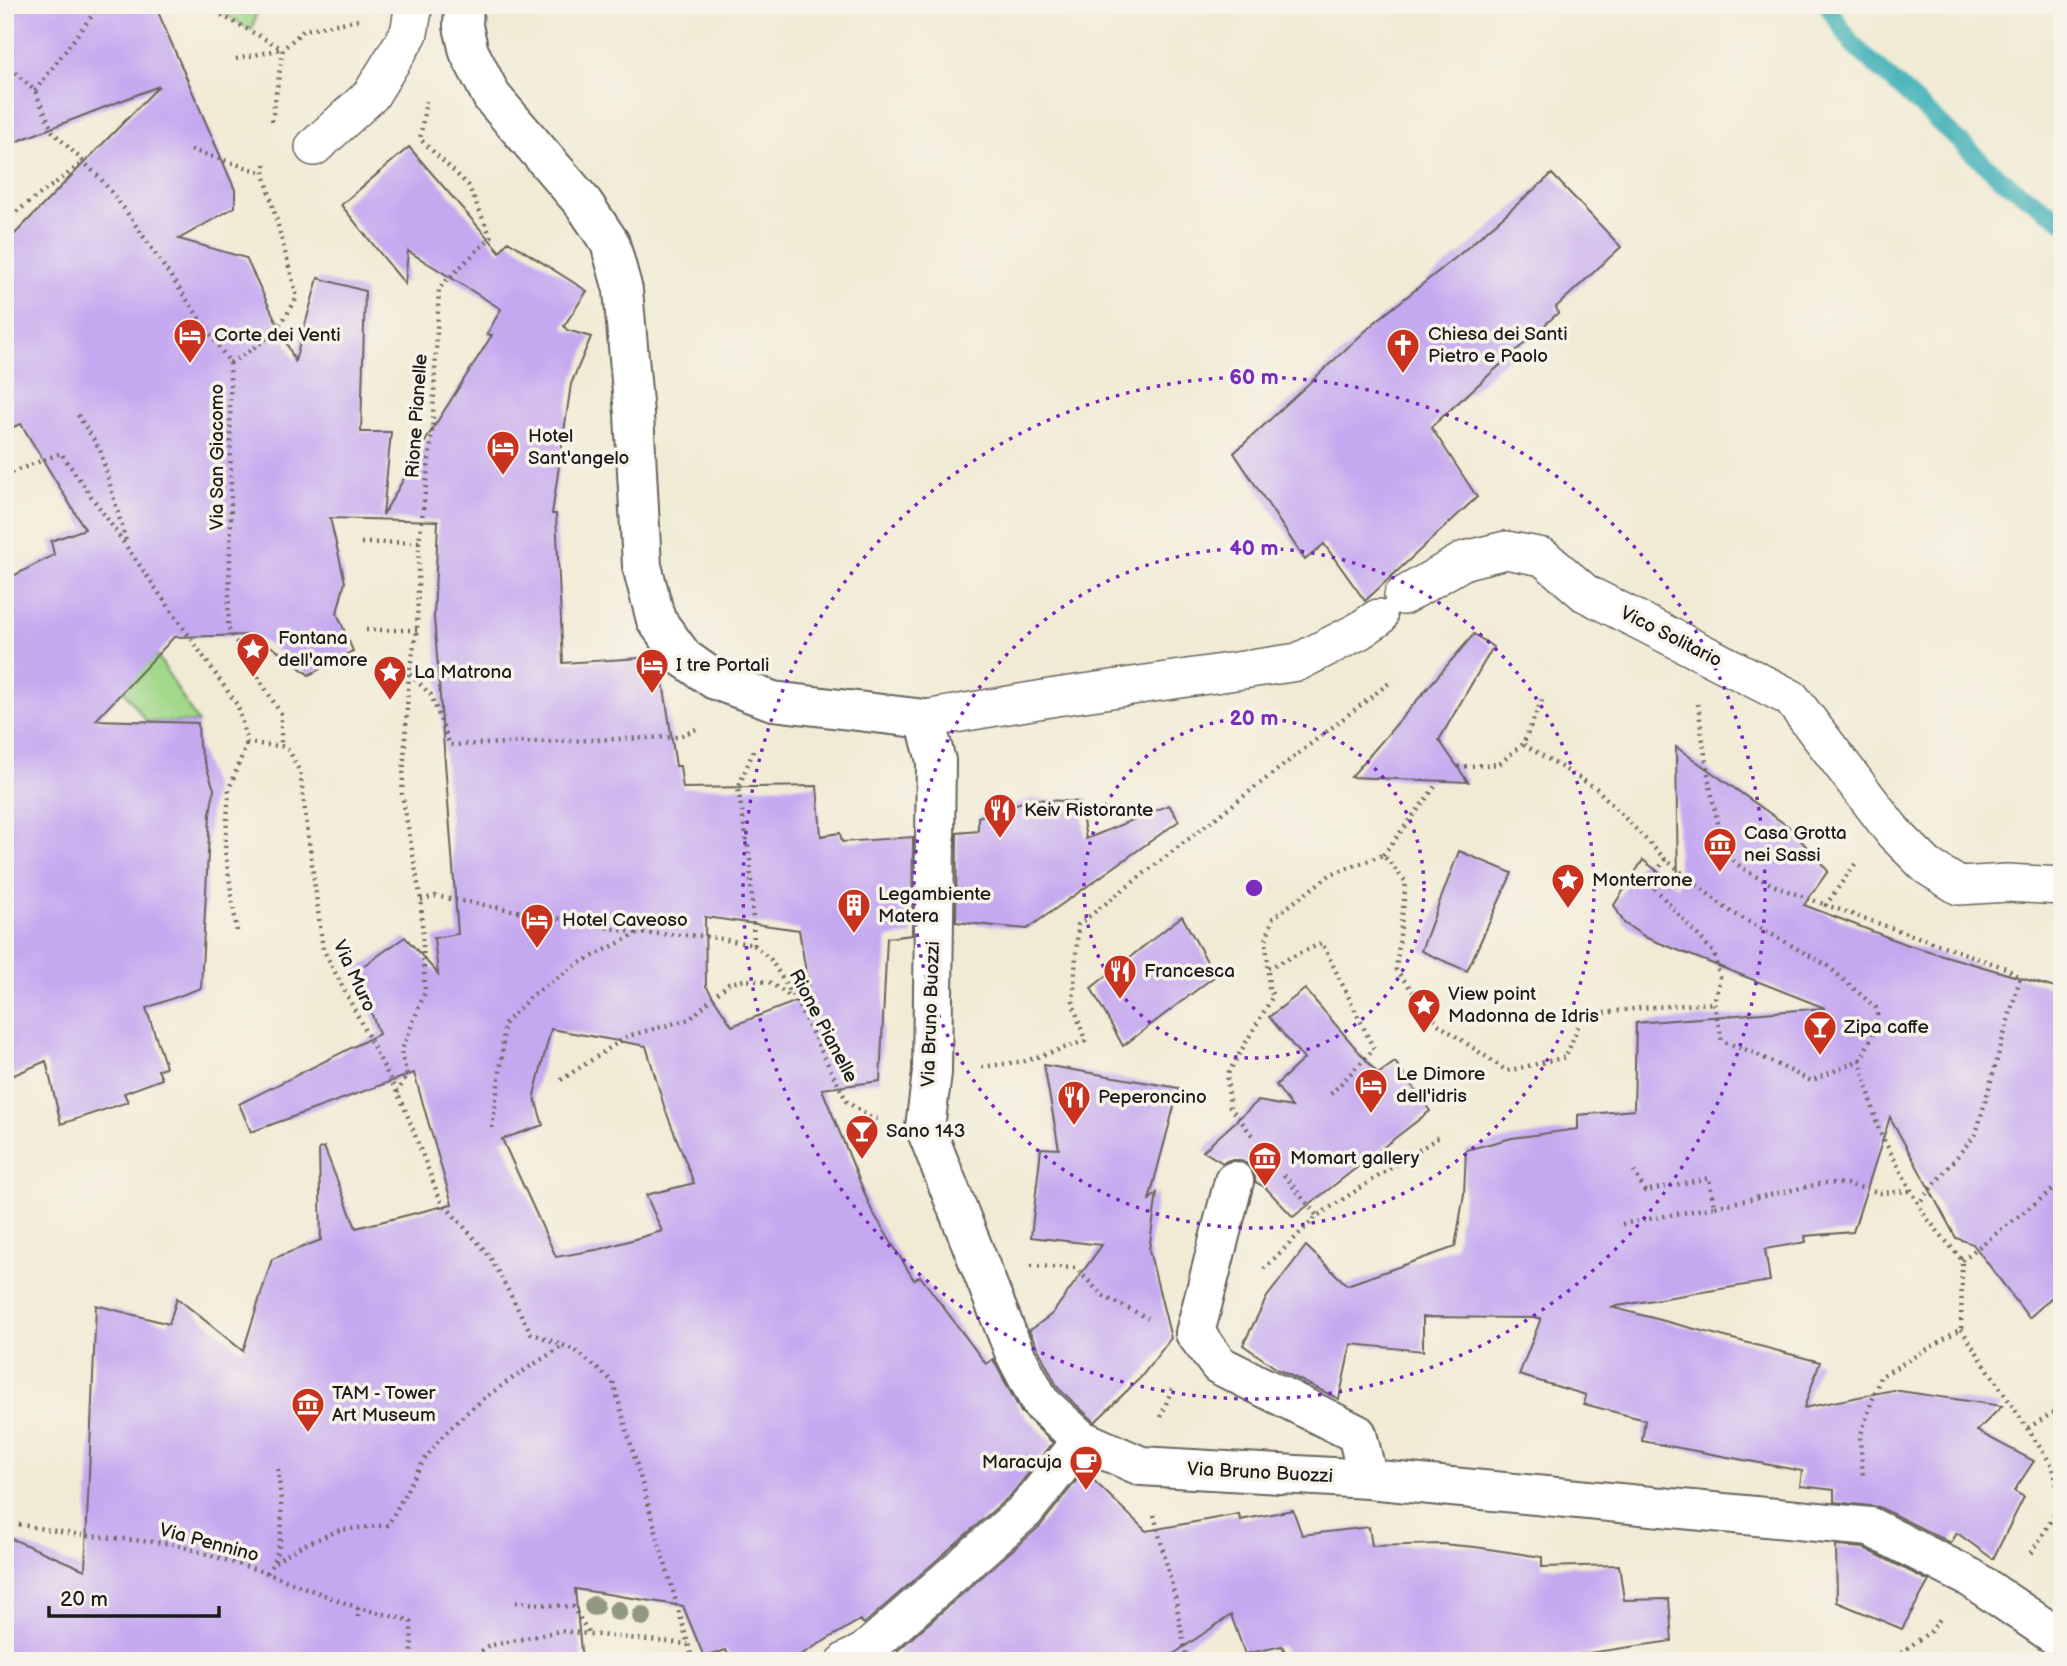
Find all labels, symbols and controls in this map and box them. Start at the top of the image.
hotel icon: Corte dei Venti [171,316,209,365]
place label: Chiesa dei Santi Pietro e Paolo [1428,323,1568,368]
place label: Corte dei Venti [214,324,341,347]
church icon: Chiesa dei Santi Pietro e Paolo [1384,326,1422,375]
street label: Rione Pianelle [401,353,433,479]
text: 60 m [1229,365,1279,390]
street label: Via San Giacomo [206,384,229,530]
place label: Hotel Sant'angelo [528,425,629,470]
hotel icon: Hotel Sant'angelo [484,428,522,477]
text: 40 m [1229,536,1279,561]
street label: Vico Solitario [1616,602,1726,672]
place label: Fontana dell'amore [278,627,368,672]
place icon: Fontana dell'amore [234,630,272,679]
hotel icon: I tre Portali [633,646,671,695]
place icon: La Matrona [371,653,409,702]
place label: I tre Portali [676,654,769,677]
place label: La Matrona [414,661,512,684]
text: 20 m [1230,706,1278,731]
restaurant icon: Keiv Ristorante [981,791,1019,840]
place label: Keiv Ristorante [1024,799,1153,822]
place label: Casa Grotta nei Sassi [1744,822,1847,867]
museum icon: Casa Grotta nei Sassi [1701,825,1739,874]
place icon: Monterrone [1549,861,1587,910]
place label: Monterrone [1592,869,1693,892]
centre of rings [1242,876,1266,900]
place label: Legambiente Matera [878,883,991,928]
building icon: Legambiente Matera [835,886,873,935]
hotel icon: Hotel Caveoso [518,901,556,950]
place label: Hotel Caveoso [562,909,688,932]
street label: Via Muro [327,937,381,1015]
street label: Via Bruno Buozzi [917,941,945,1087]
restaurant icon: Francesca [1101,952,1139,1001]
place label: Francesca [1144,960,1235,983]
street label: Rione Pianelle [784,966,862,1086]
place label: View point Madonna de Idris [1448,983,1599,1028]
place icon: View point Madonna de Idris [1405,986,1443,1035]
bar icon: Zipa caffe [1801,1008,1839,1057]
place label: Zipa caffe [1843,1016,1929,1039]
place label: Le Dimore dell'idris [1396,1063,1485,1108]
hotel icon: Le Dimore dell'idris [1352,1066,1390,1115]
restaurant icon: Peperoncino [1055,1078,1093,1127]
place label: Peperoncino [1098,1086,1207,1109]
bar icon: Sano 143 [843,1112,881,1161]
place label: Sano 143 [886,1120,966,1143]
museum icon: Momart gallery [1246,1139,1284,1188]
place label: Momart gallery [1290,1147,1420,1170]
place label: TAM - Tower Art Museum [332,1382,437,1427]
museum icon: TAM - Tower Art Museum [289,1385,327,1434]
cafe icon: Maracuja [1067,1443,1105,1492]
place label: Maracuja [982,1451,1062,1474]
street label: Via Bruno Buozzi [1186,1458,1334,1488]
street label: Via Pennino [157,1519,261,1567]
scale bar [49,1575,219,1619]
text: 20 m [60,1587,108,1612]

